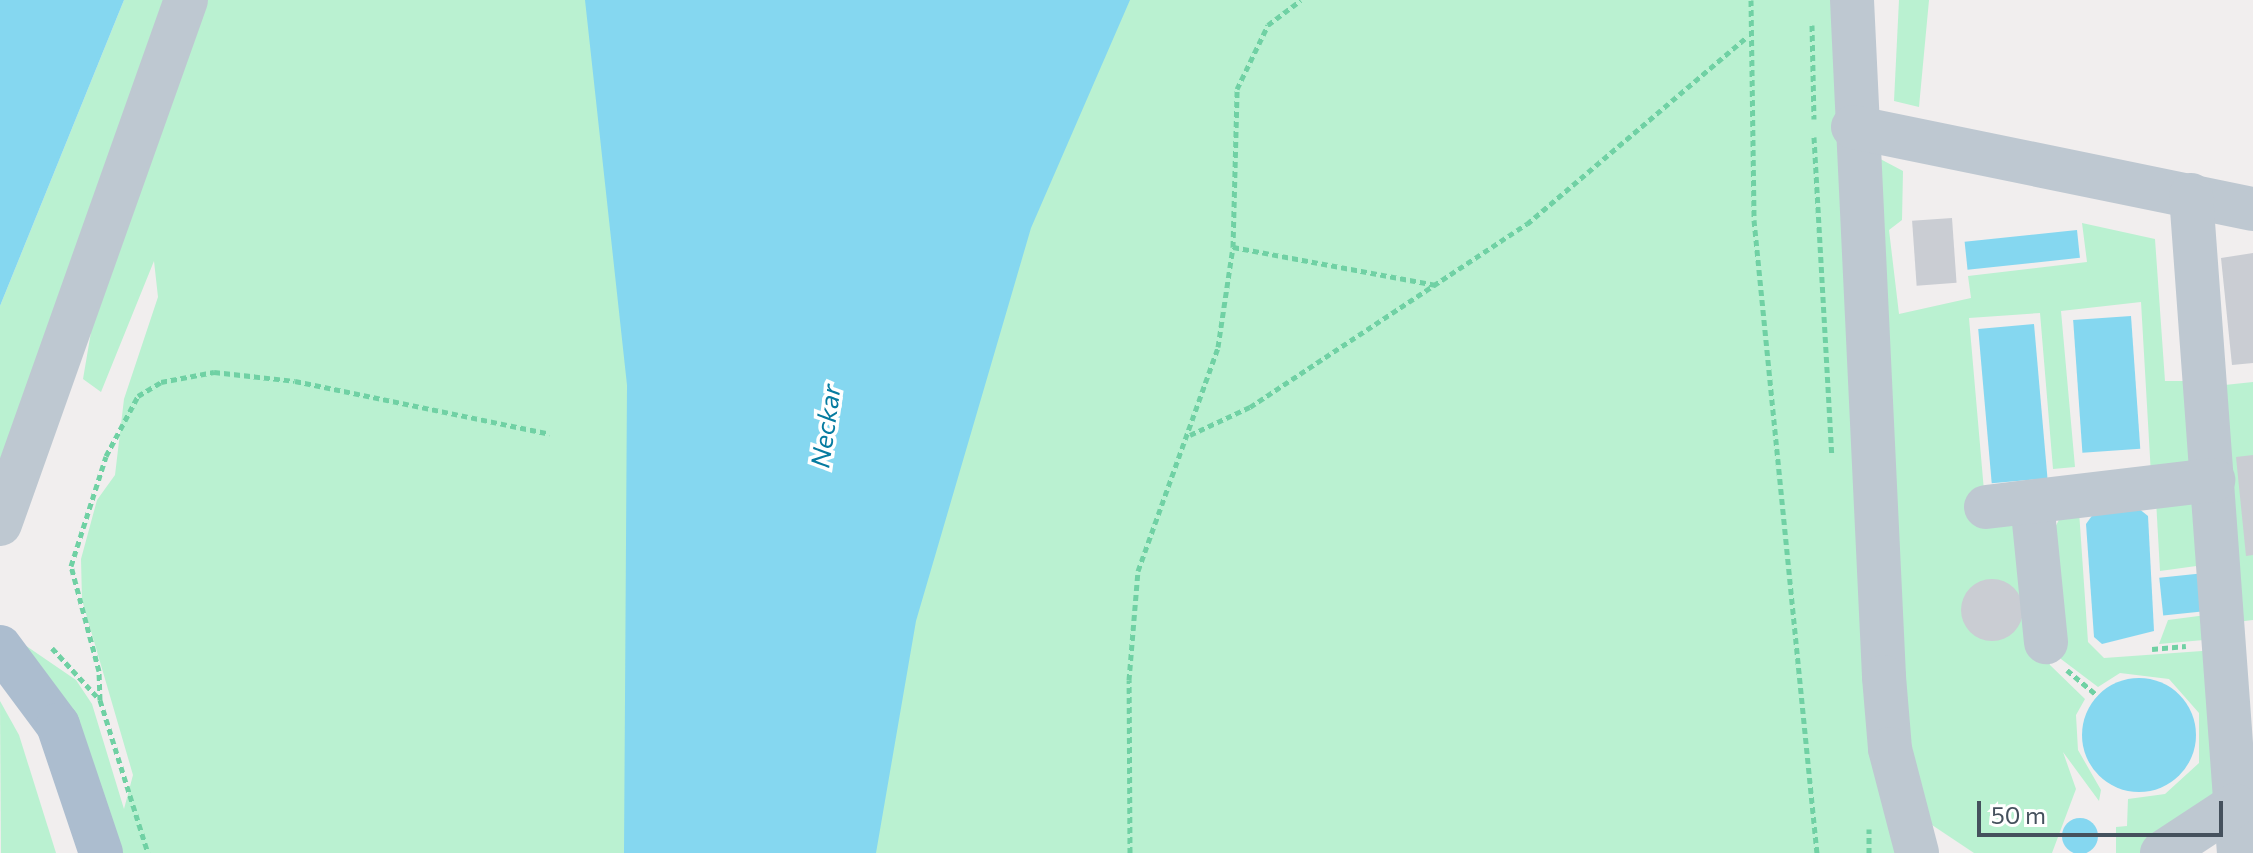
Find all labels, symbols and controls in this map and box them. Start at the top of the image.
water label: Neckar [804,382,846,470]
scale bar [1981,785,2227,835]
text: 50 m [1991,800,2046,829]

